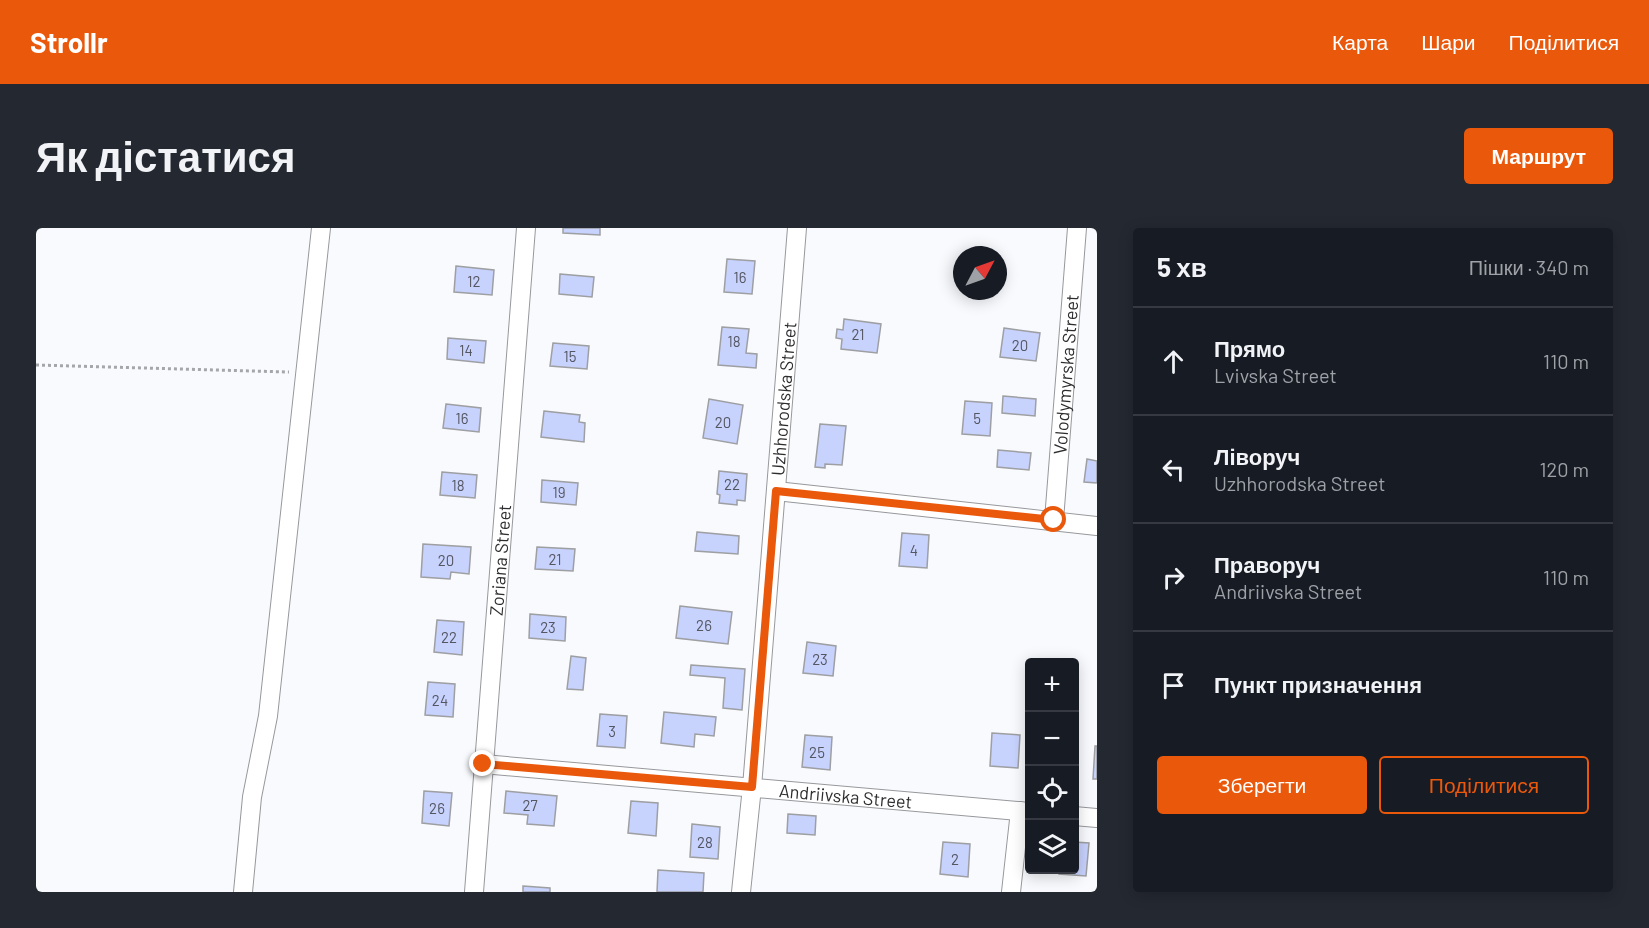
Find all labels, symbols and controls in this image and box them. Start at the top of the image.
text: Strollr [30,25,108,59]
text: Карта [1332,29,1388,54]
text: Шари [1421,29,1476,54]
text: Поділитися [1509,29,1619,54]
button: Маршрут [1464,128,1613,184]
text: Як дістатися [36,130,295,180]
north arrow [953,246,1007,300]
text: 5 хв [1157,251,1207,282]
text: Пішки · 340 m [1469,255,1589,279]
house number: 16 [734,268,746,286]
house number: 12 [467,272,481,290]
street label: Volodymyrska Street [1048,293,1083,455]
street label: Uzhhorodska Street [766,321,800,477]
house number: 21 [851,325,865,343]
house number: 18 [727,332,741,350]
text: Прямо [1214,335,1285,361]
house number: 20 [1012,336,1028,354]
house number: 14 [459,341,473,359]
icon: ahead [1157,345,1190,378]
house number: 15 [564,347,576,365]
text: 110 m [1543,349,1589,373]
text: Lvivska Street [1214,363,1337,387]
house number: 16 [456,409,468,427]
house number: 5 [973,409,981,427]
house number: 20 [715,413,731,431]
text: Ліворуч [1214,443,1300,469]
icon: left [1157,453,1190,486]
text: 120 m [1539,457,1589,481]
text: Uzhhorodska Street [1214,471,1385,495]
house number: 22 [724,475,740,493]
house number: 18 [451,476,465,494]
house number: 19 [552,483,566,501]
street label: Zoriana Street [485,503,515,617]
route start [1040,506,1066,532]
house number: 4 [910,541,918,559]
house number: 21 [548,550,562,568]
house number: 20 [438,551,454,569]
text: Праворуч [1214,551,1320,577]
icon: right [1157,561,1190,594]
text: 110 m [1543,565,1589,589]
text: Andriivska Street [1214,579,1362,603]
house number: 26 [696,616,712,634]
house number: 23 [540,618,556,636]
house number: 22 [441,628,457,646]
house number: 23 [812,650,828,668]
map controls [1025,658,1079,874]
button: + [1025,658,1079,712]
icon: arrive [1157,669,1190,702]
text: Пункт призначення [1214,671,1422,697]
house number: 24 [432,691,448,709]
button: − [1025,712,1079,766]
house number: 3 [608,722,616,740]
house number: 25 [809,743,825,761]
route end [469,750,495,776]
button: Зберегти [1157,756,1367,814]
button: Поділитися [1379,756,1589,814]
button: locate [1025,766,1079,820]
street label: Andriivska Street [778,779,913,813]
house number: 27 [522,796,538,814]
house number: 26 [429,799,445,817]
button: layers [1025,820,1079,874]
house number: 28 [697,833,713,851]
house number: 2 [951,850,959,868]

